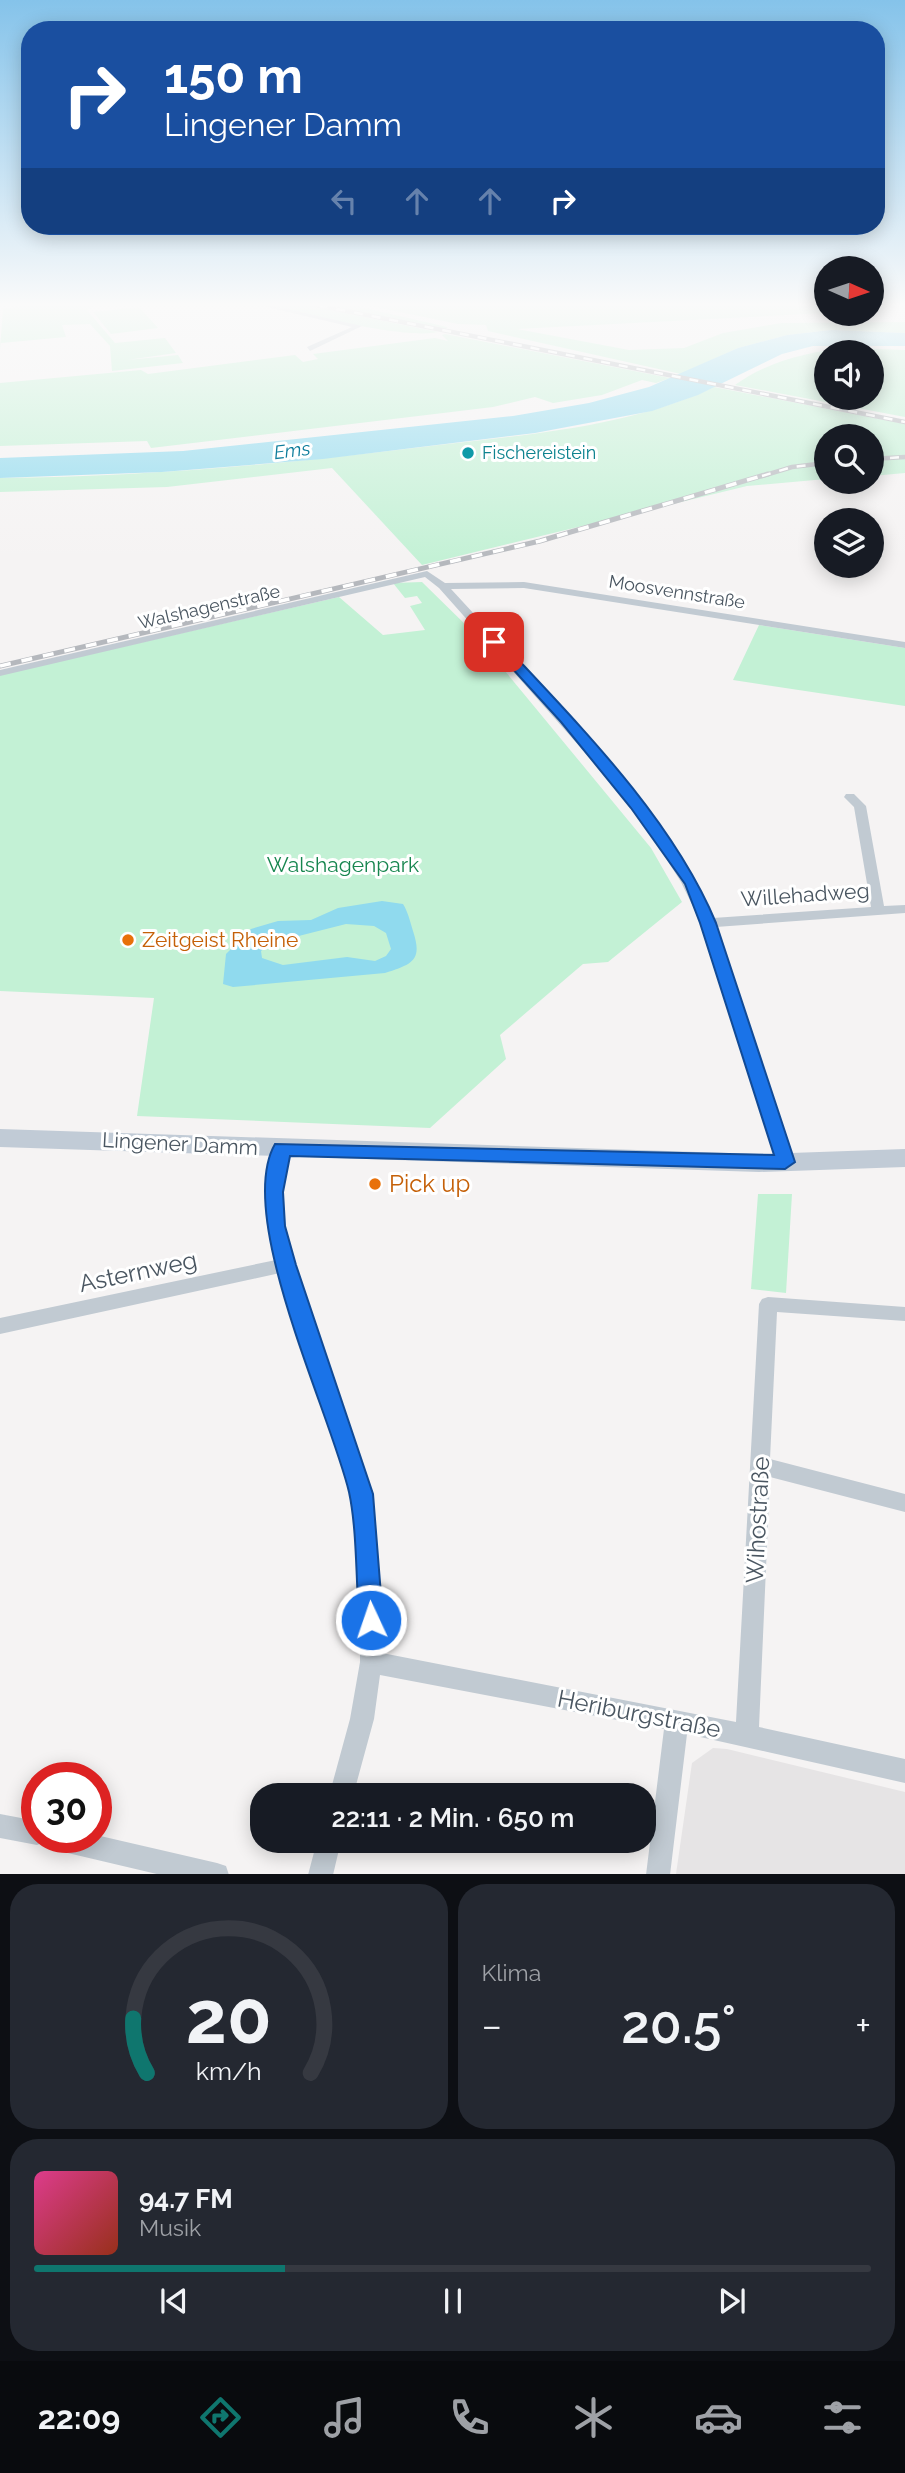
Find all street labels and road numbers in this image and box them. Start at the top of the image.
street label: Moosvennstraße [607,570,747,613]
street label: Walshagenstraße [136,580,282,633]
street label: Willehadweg [740,878,870,911]
street label: Lingener Damm [101,1127,259,1160]
street label: Asternweg [76,1245,199,1298]
street label: Wihostraße [740,1456,775,1584]
street label: Heriburgstraße [555,1683,723,1744]

